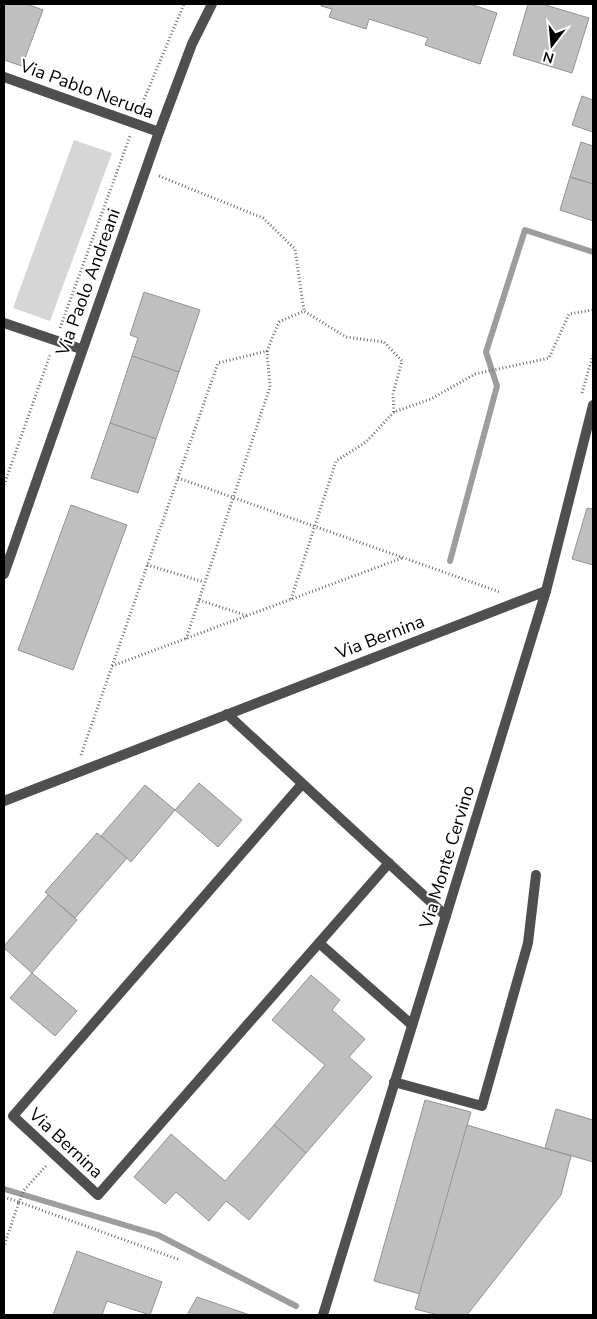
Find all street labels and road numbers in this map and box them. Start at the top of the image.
street label: Via Pablo Neruda [16,53,157,124]
street label: Via Paolo Andreani [50,205,126,360]
street label: Via Bernina [331,609,428,665]
street label: Via Monte Cervino [414,782,480,932]
street label: Via Bernina [23,1102,108,1184]

